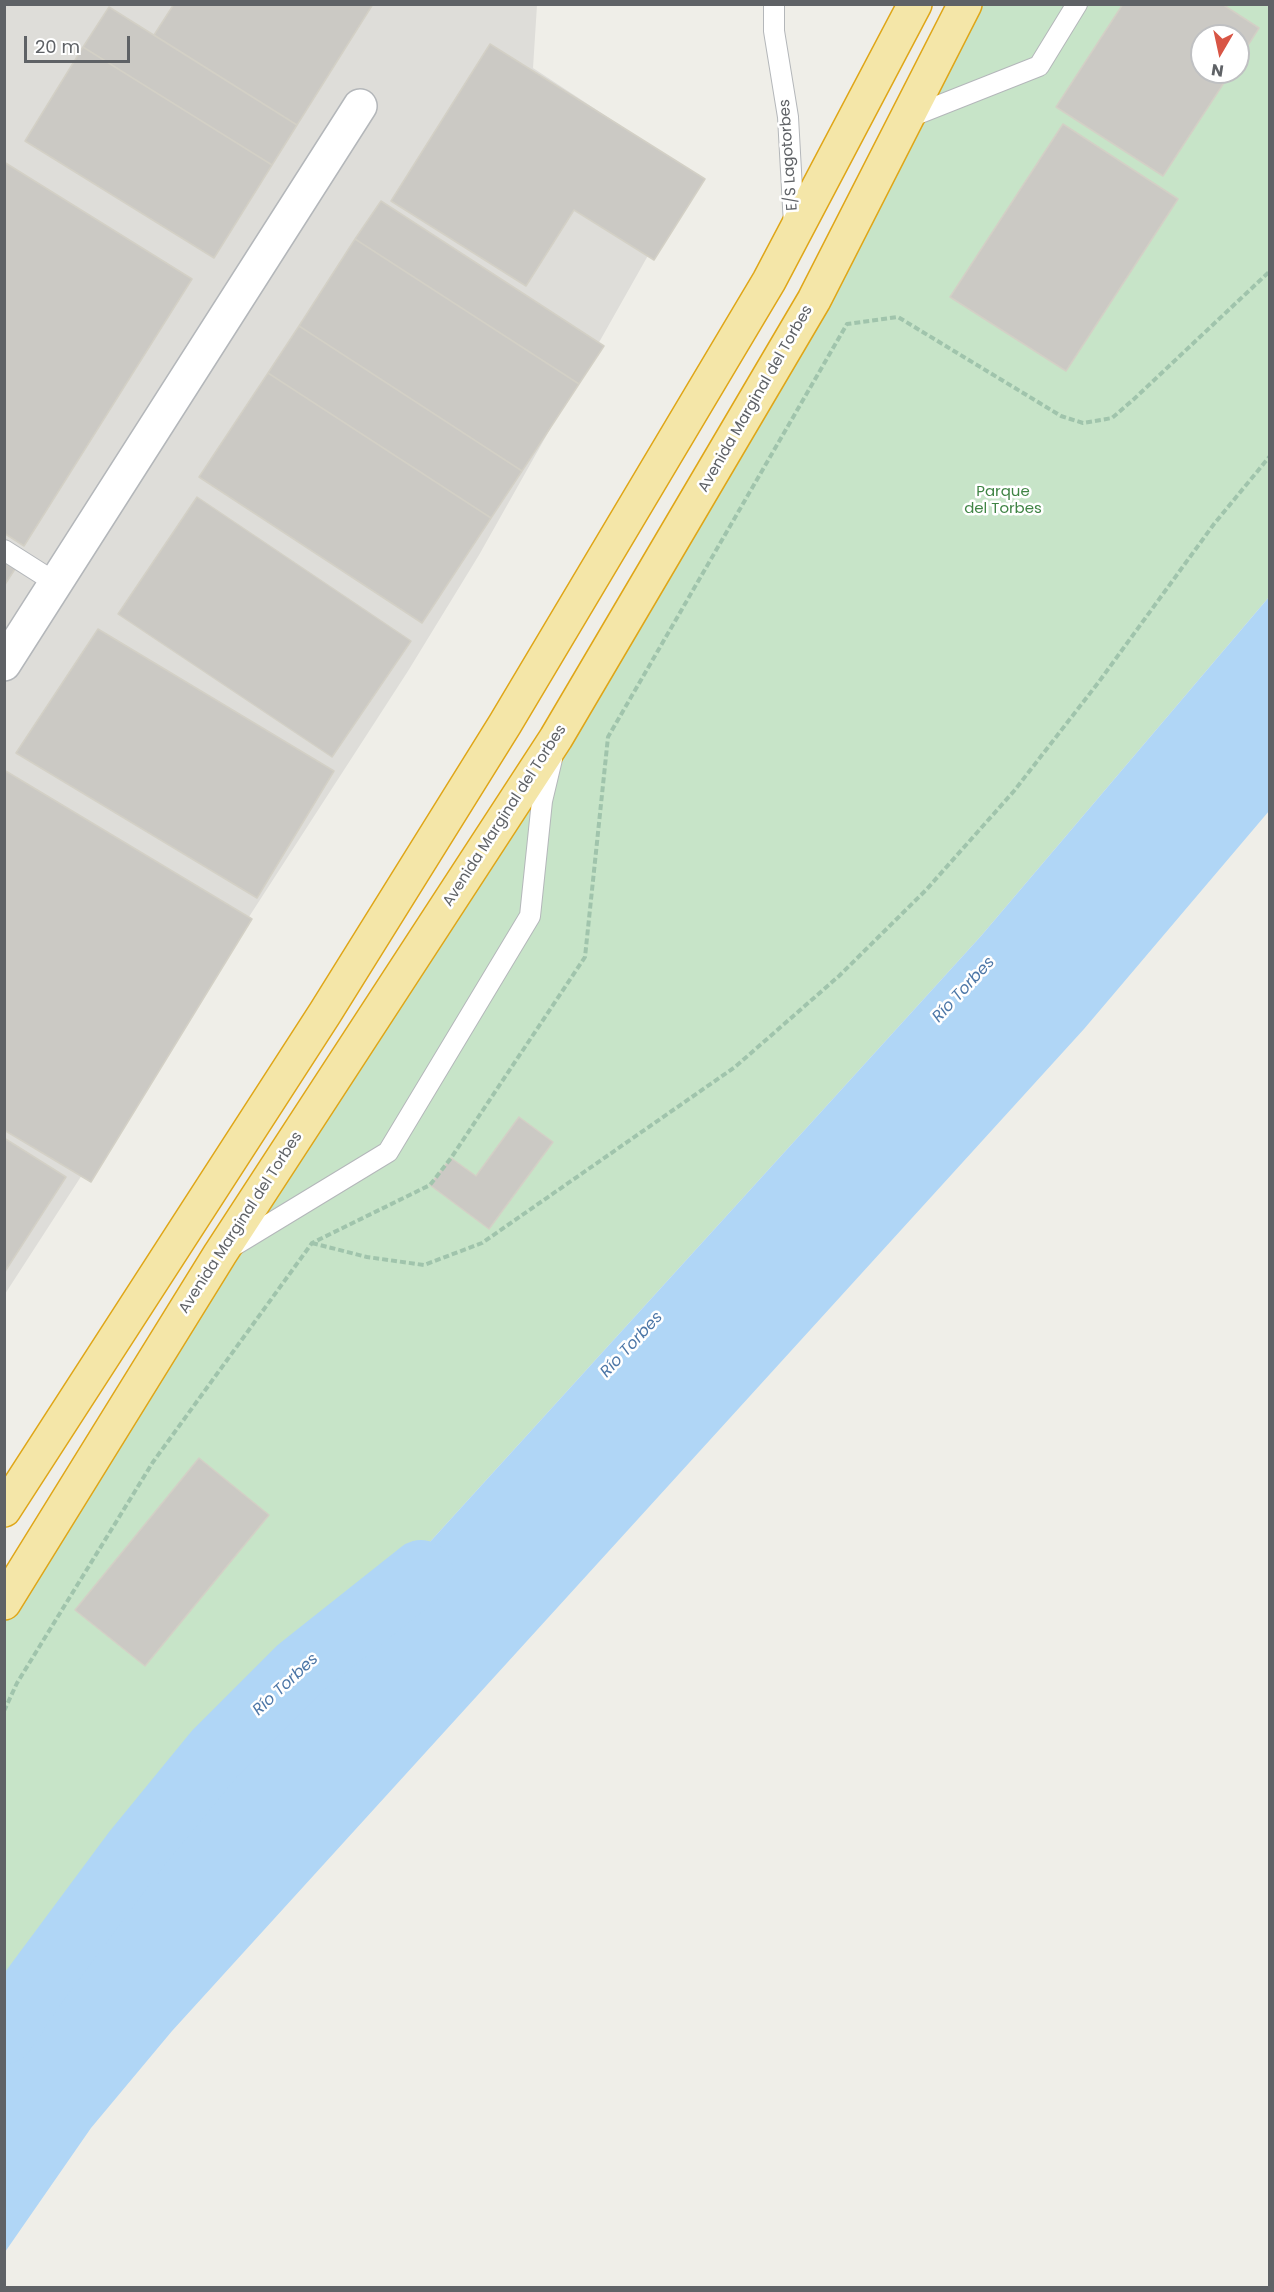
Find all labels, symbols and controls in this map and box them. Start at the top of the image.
scale bar [27,24,134,62]
north arrow [1190,24,1250,84]
text: 20 m [35,34,80,59]
text: N [1210,58,1225,83]
street label: E/S Lagotorbes [776,99,802,211]
street label: Avenida Marginal del Torbes [695,302,817,496]
park label: Parque del Torbes [964,483,1042,518]
street label: Avenida Marginal del Torbes [439,722,571,910]
water label: Río Torbes [929,953,999,1027]
street label: Avenida Marginal del Torbes [175,1129,307,1317]
water label: Río Torbes [597,1308,667,1382]
water label: Río Torbes [249,1650,323,1720]

